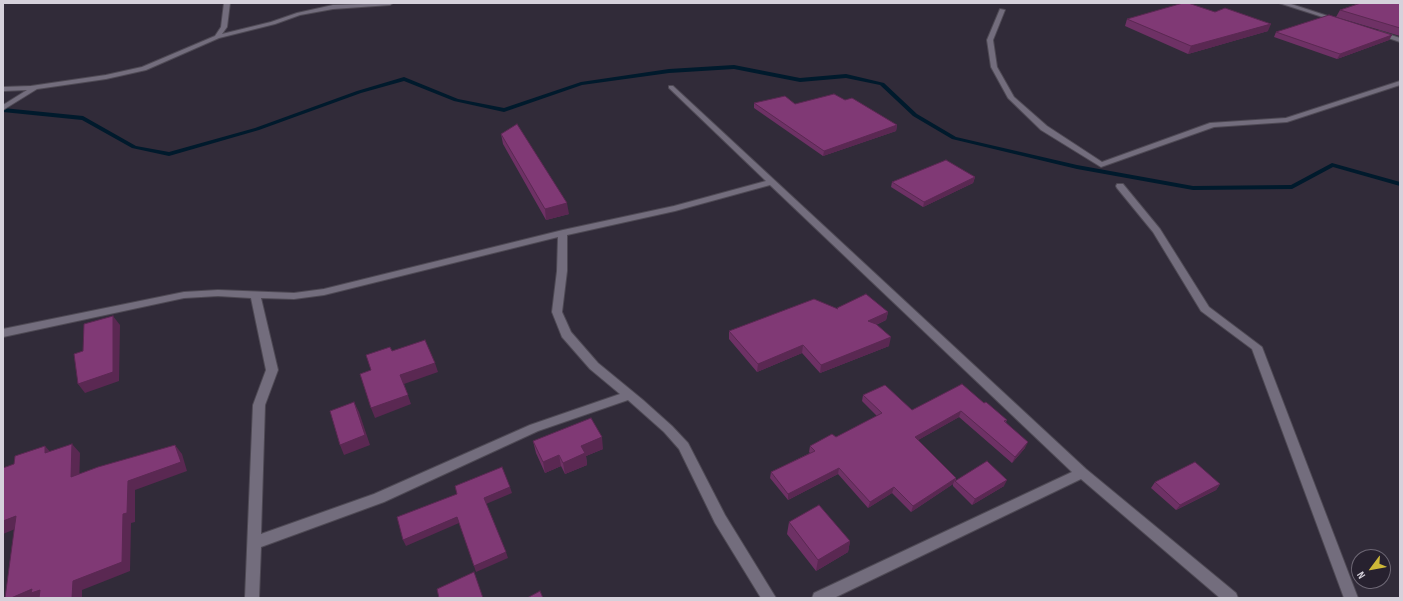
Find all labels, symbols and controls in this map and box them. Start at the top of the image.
north arrow [1351,549,1391,589]
text: N [1354,569,1368,581]

